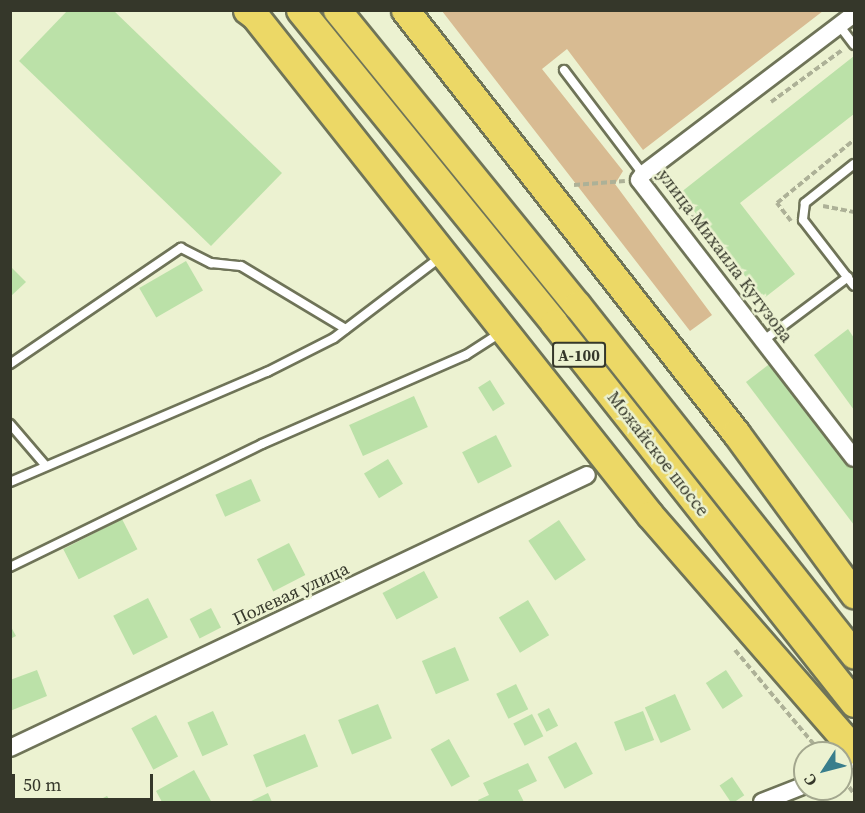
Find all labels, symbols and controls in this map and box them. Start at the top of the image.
street label: улица Михаила Кутузова [653,165,797,347]
road number: А-100 [552,342,606,368]
street label: Можайское шоссе [602,387,714,521]
street label: Полевая улица [230,558,352,630]
north arrow [793,741,853,801]
scale bar [15,762,156,800]
text: С [798,770,822,791]
text: 50 m [23,772,61,797]

